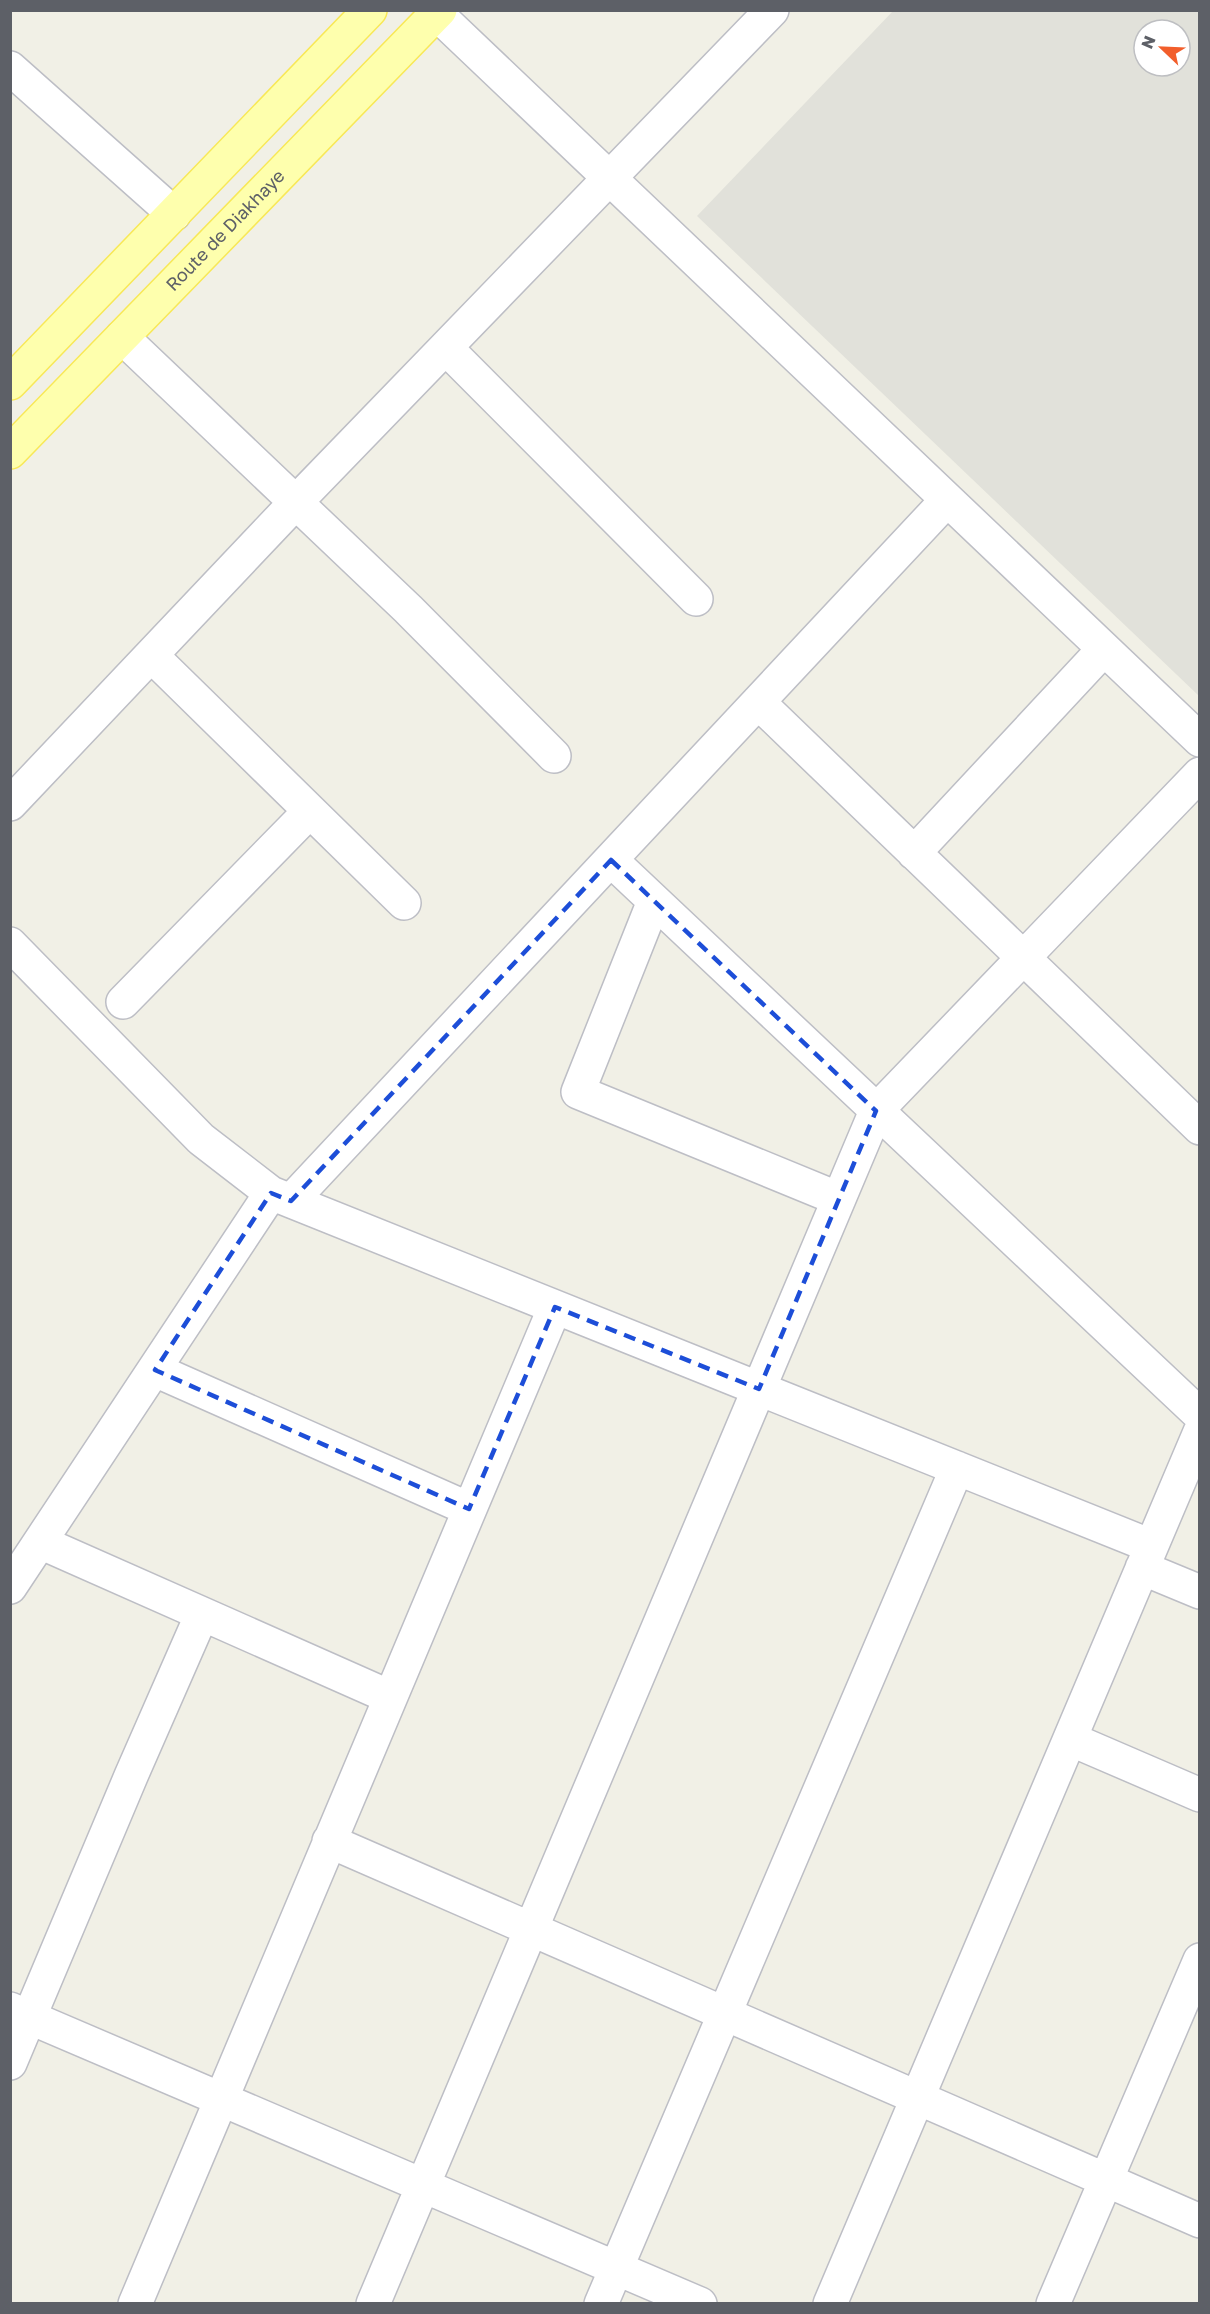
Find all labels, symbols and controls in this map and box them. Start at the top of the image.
north arrow [1132,18,1192,78]
text: N [1137,33,1160,52]
street label: Route de Diakhaye [161,165,289,295]

